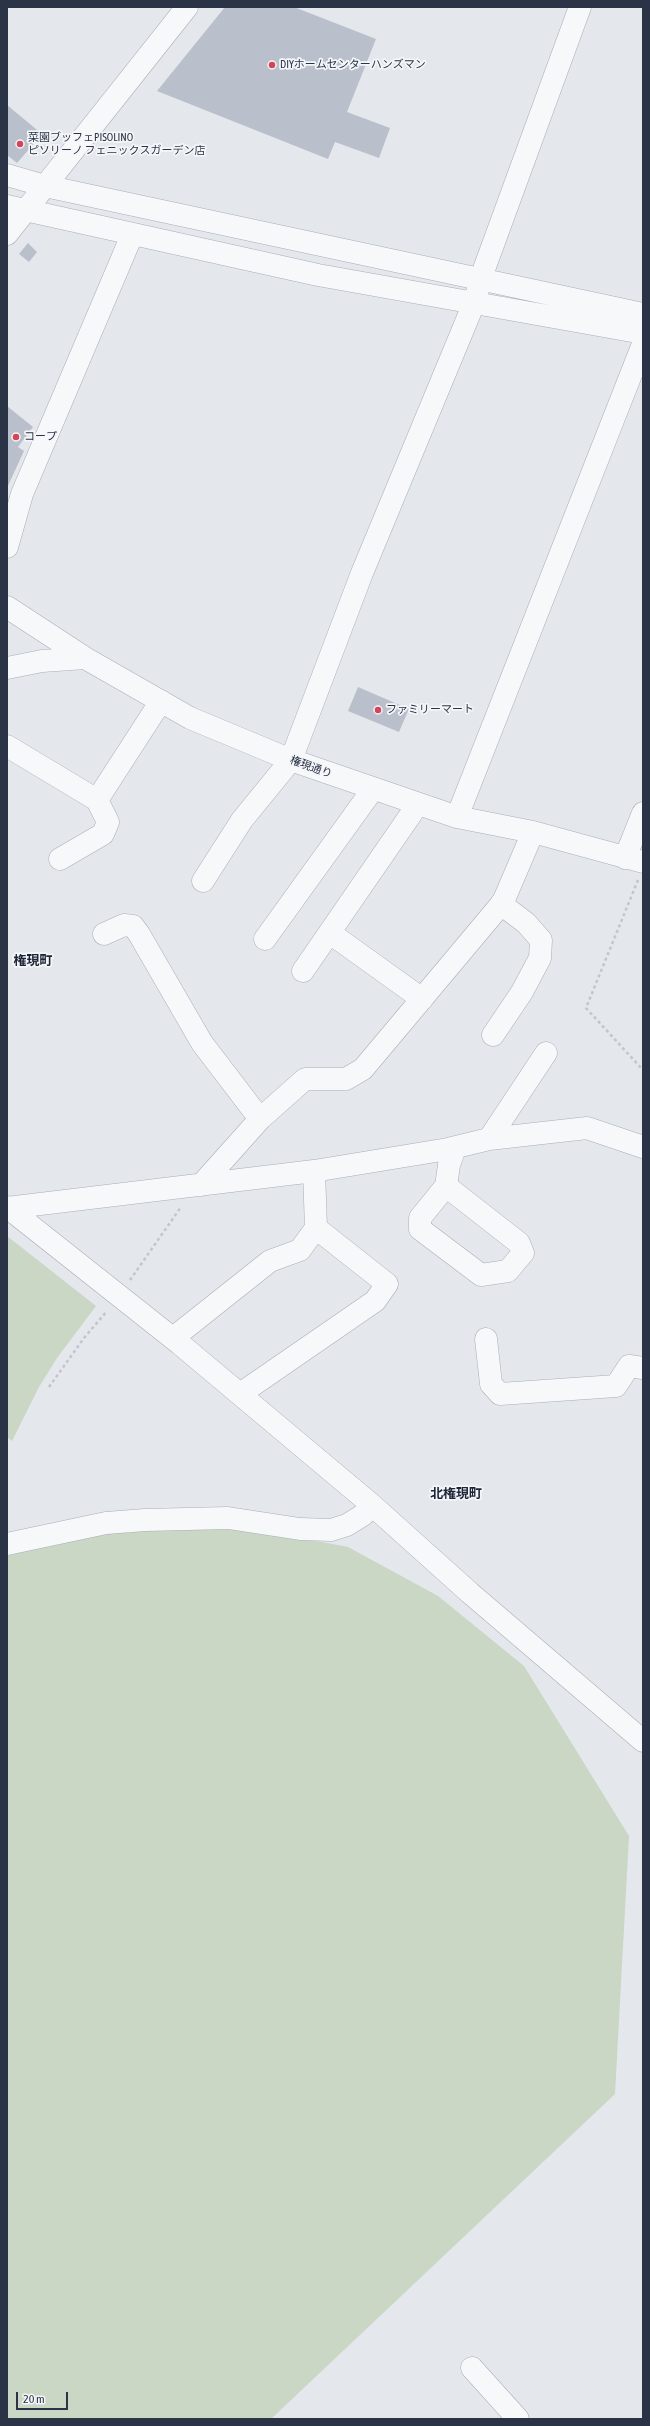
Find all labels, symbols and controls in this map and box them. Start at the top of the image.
place label: DIYホームセンターハンズマン [280,58,426,72]
marker: DIYホームセンターハンズマン [267,60,277,70]
place label: 菜園ブッフェPISOLINO ピソリーノ フェニックスガーデン店 [28,131,206,157]
marker: 菜園ブッフェPISOLINO ピソリーノ フェニックスガーデン店 [15,139,25,149]
place label: コープ [24,430,57,444]
marker: コープ [11,432,21,442]
place label: ファミリーマート [386,703,474,717]
marker: ファミリーマート [373,705,383,715]
street label: 権現通り [288,753,334,781]
district label: 権現町 [14,953,52,969]
district label: 北権現町 [430,1486,482,1502]
scale bar [18,2384,70,2410]
text: 20 m [23,2392,45,2406]

